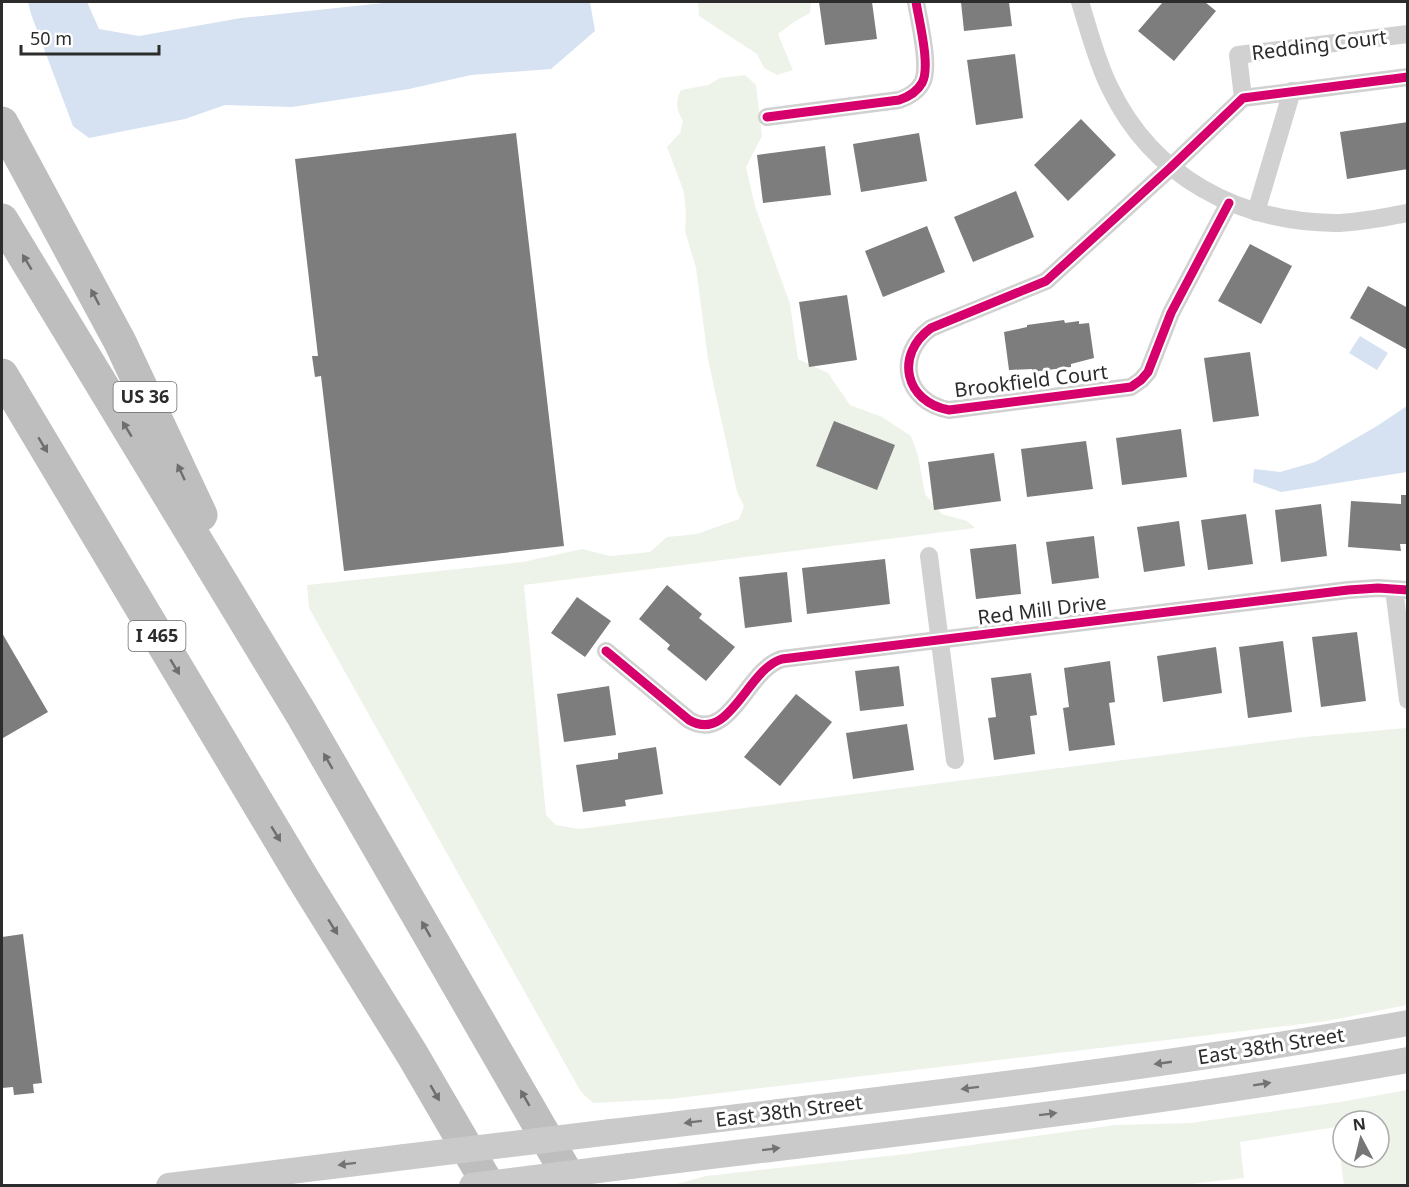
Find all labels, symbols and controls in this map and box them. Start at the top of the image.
scale bar [21,18,159,56]
street label: Redding Court [1250,23,1388,66]
text: 50 m [30,26,72,50]
one-way arrow [21,254,32,270]
one-way arrow [90,288,100,305]
street label: Brookfield Court [953,358,1109,403]
road number: US 36 [114,382,176,412]
one-way arrow [122,421,133,437]
one-way arrow [37,437,48,453]
one-way arrow [176,463,185,480]
street label: Red Mill Drive [976,588,1108,631]
road number: I 465 [128,621,186,651]
one-way arrow [170,659,181,675]
one-way arrow [323,753,334,769]
one-way arrow [270,826,281,842]
one-way arrow [327,919,338,935]
one-way arrow [422,921,432,938]
street label: East 38th Street [1196,1021,1346,1070]
one-way arrow [1154,1058,1173,1067]
one-way arrow [1253,1079,1272,1088]
one-way arrow [960,1084,979,1093]
one-way arrow [430,1085,440,1102]
street label: East 38th Street [714,1088,864,1133]
one-way arrow [519,1090,530,1106]
north arrow [1331,1109,1391,1169]
one-way arrow [1038,1110,1057,1119]
text: N [1351,1112,1367,1136]
one-way arrow [683,1117,702,1127]
one-way arrow [762,1144,781,1153]
one-way arrow [338,1159,357,1169]

